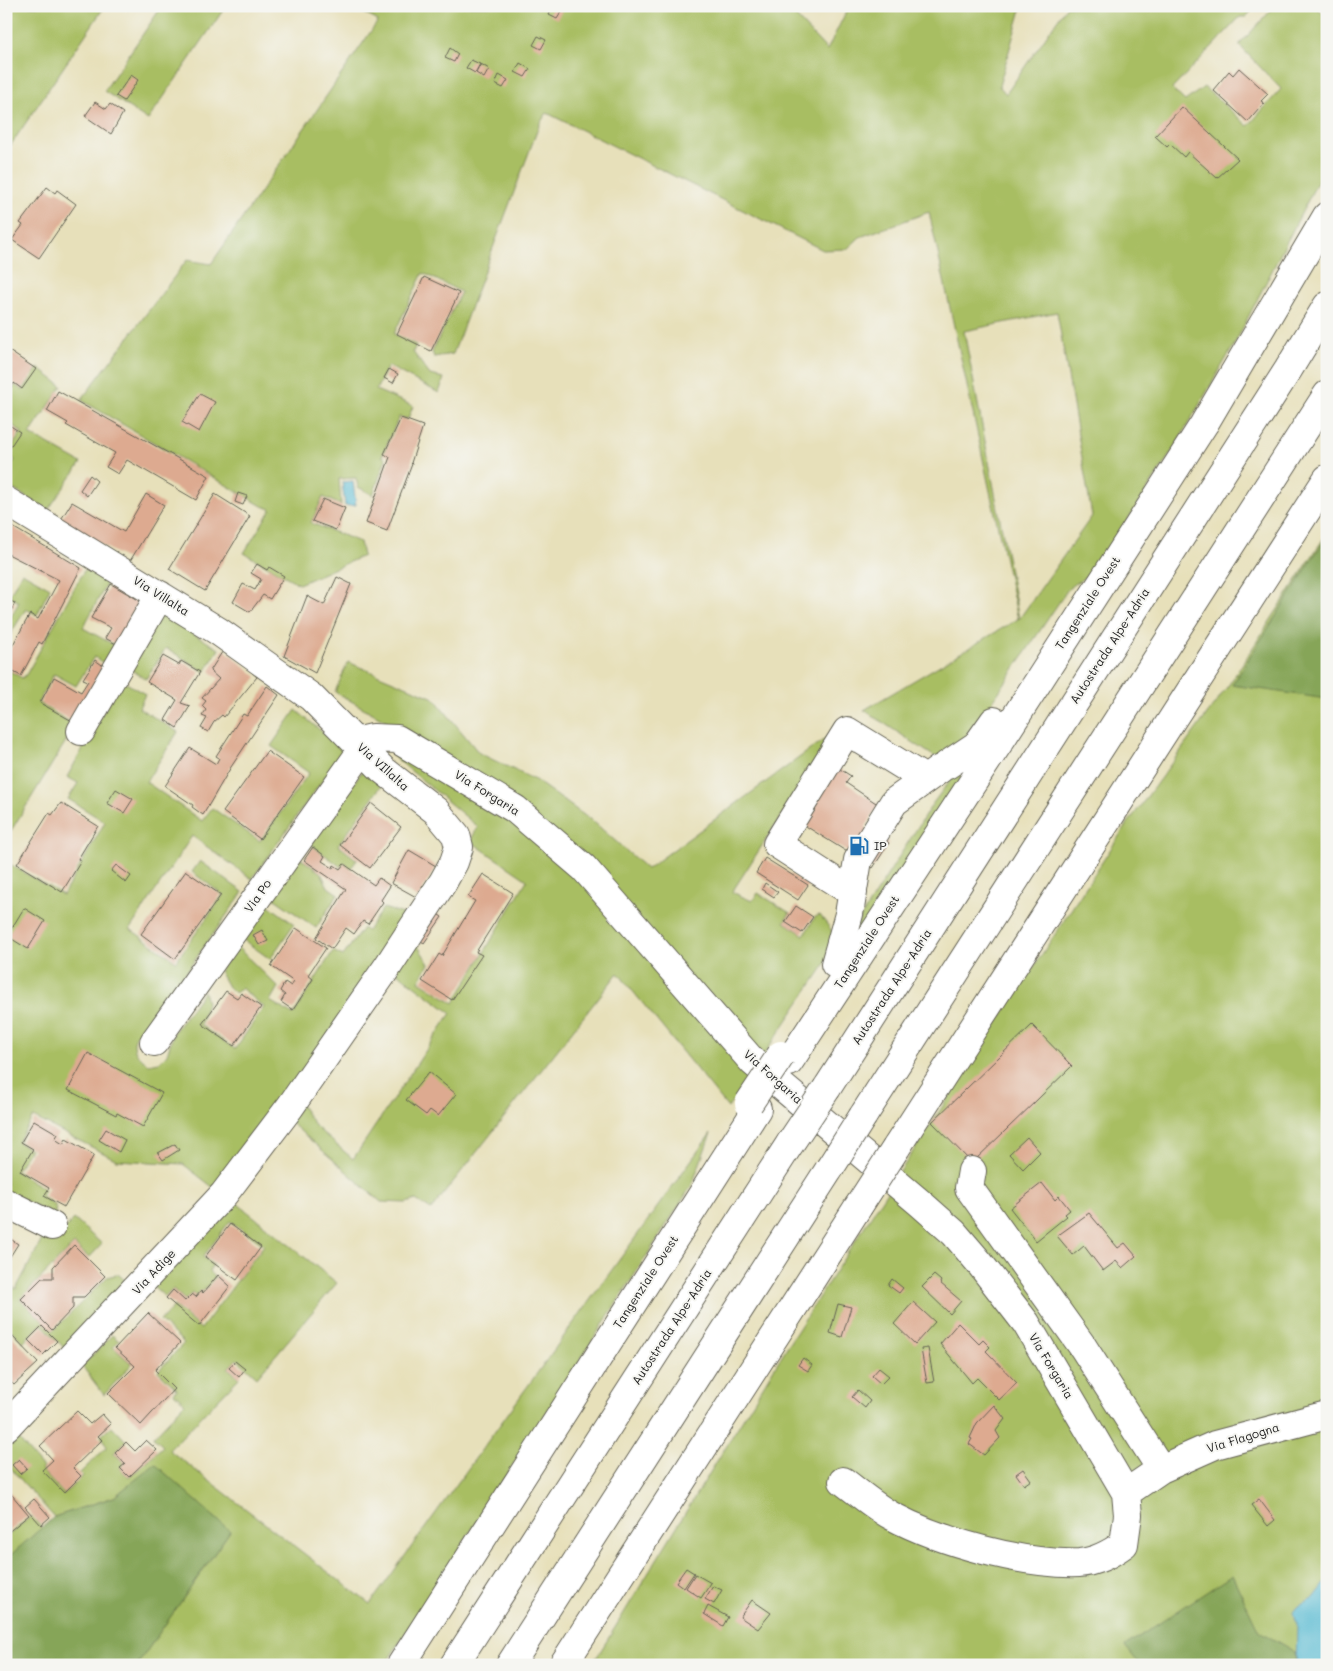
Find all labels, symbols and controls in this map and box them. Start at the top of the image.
street label: Tangenziale Ovest [1051,553,1123,652]
street label: Via Villalta [130,572,193,619]
street label: Autostrada Alpe-Adria [1066,584,1153,706]
street label: Via VIllalta [354,739,413,794]
street label: Via Forgaria [452,766,523,819]
fuel station icon: IP [848,835,870,857]
place label: IP [874,837,887,853]
street label: Via Po [240,876,274,915]
street label: Tangenziale Ovest [830,892,902,991]
street label: Autostrada Alpe-Adria [848,925,935,1047]
street label: Via Forgaria [741,1045,807,1107]
street label: Tangenziale Ovest [609,1232,681,1331]
street label: Via Adige [128,1245,178,1298]
street label: Autostrada Alpe-Adria [628,1265,715,1387]
street label: Via Forgaria [1026,1330,1078,1401]
street label: Via Flagogna [1204,1418,1281,1456]

